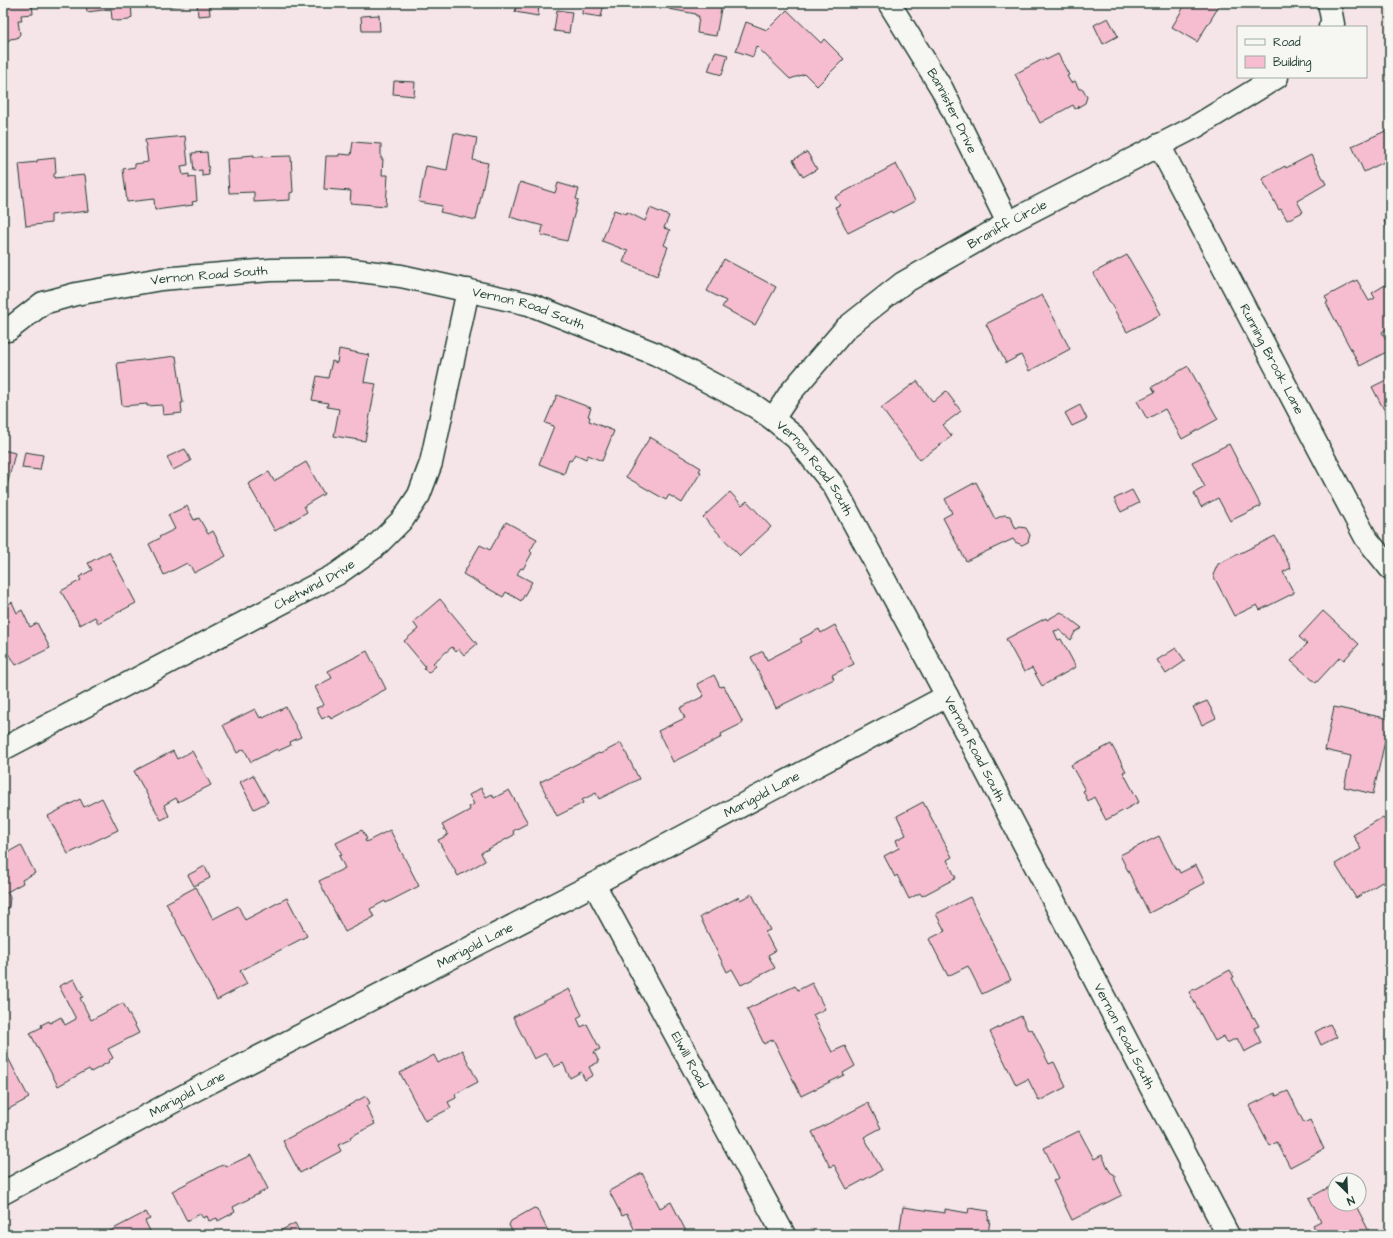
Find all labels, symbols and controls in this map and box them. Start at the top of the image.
legend [1237,26,1367,78]
text: Road [1273,34,1301,51]
text: Building [1273,54,1311,72]
street label: Bannister Drive [922,65,981,156]
street label: Braniff Circle [964,196,1050,253]
street label: Vernon Road South [149,261,269,290]
street label: Vernon Road South [470,283,588,334]
street label: Running Brook Lane [1235,301,1308,418]
street label: Vernon Road South [772,416,858,519]
street label: Chetwind Drive [271,555,359,615]
street label: Vernon Road South [939,693,1010,805]
street label: Marigold Lane [721,767,803,822]
street label: Marigold Lane [434,918,516,973]
street label: Vernon Road South [1089,980,1160,1093]
street label: Elwill Road [667,1029,712,1091]
street label: Marigold Lane [146,1067,228,1122]
north arrow [1327,1172,1367,1212]
text: N [1345,1192,1357,1209]

